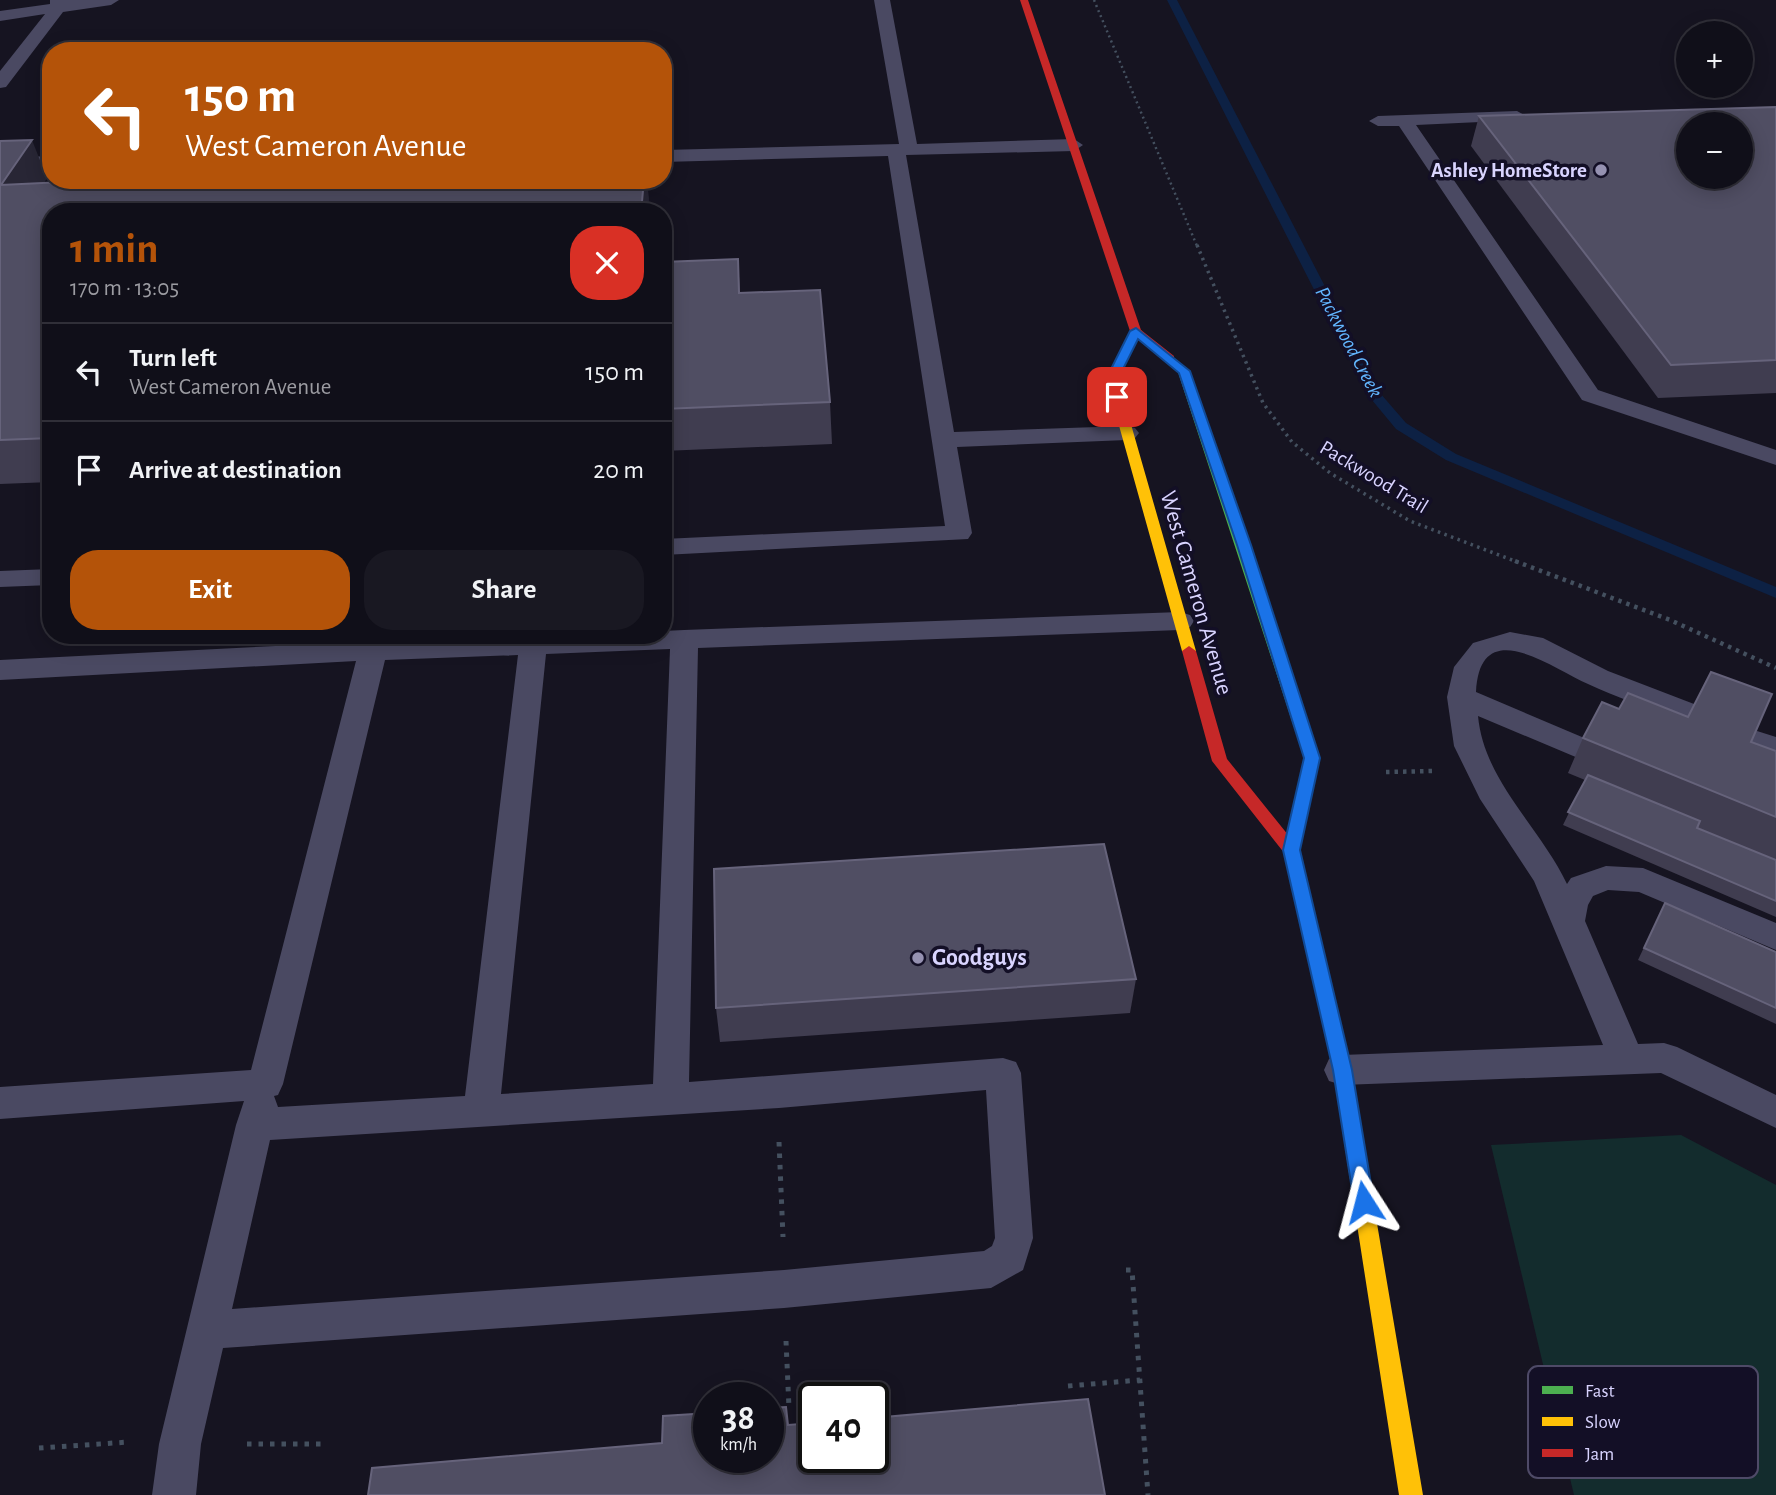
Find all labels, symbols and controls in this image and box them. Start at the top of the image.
map controls [1676,21,1753,189]
button: + [1676,21,1753,98]
icon: left [70,70,161,161]
text: 150 m [185,72,296,121]
button: − [1676,112,1753,189]
text: West Cameron Avenue [185,130,466,162]
place label: Ashley HomeStore [1431,160,1587,181]
marker: Ashley HomeStore [1593,162,1609,178]
button: close [570,226,644,300]
text: 1 min [70,228,159,270]
text: 170 m · 13:05 [70,277,179,300]
water label: Packwood Creek [1311,283,1387,401]
text: Turn left [129,345,217,371]
icon: left [70,353,108,391]
text: 150 m [585,359,644,385]
pin [1087,367,1147,427]
text: West Cameron Avenue [129,376,331,399]
icon: arrive [1098,378,1136,416]
street label: Packwood Trail [1316,437,1432,517]
icon: arrive [70,451,108,489]
text: Arrive at destination [129,457,342,483]
text: 20 m [593,457,644,483]
street label: West Cameron Avenue [1155,488,1237,698]
button: Exit [70,550,350,630]
button: Share [364,550,644,630]
place label: Goodguys [932,946,1027,970]
marker: Goodguys [910,950,926,966]
position arrow [1327,1165,1401,1239]
legend [1528,1366,1758,1478]
speed limit sign: 40 [798,1382,889,1473]
text: Fast [1585,1382,1615,1401]
text: 38 [722,1401,755,1436]
text: Slow [1585,1413,1621,1432]
text: km/h [720,1436,757,1454]
text: Jam [1585,1445,1614,1464]

